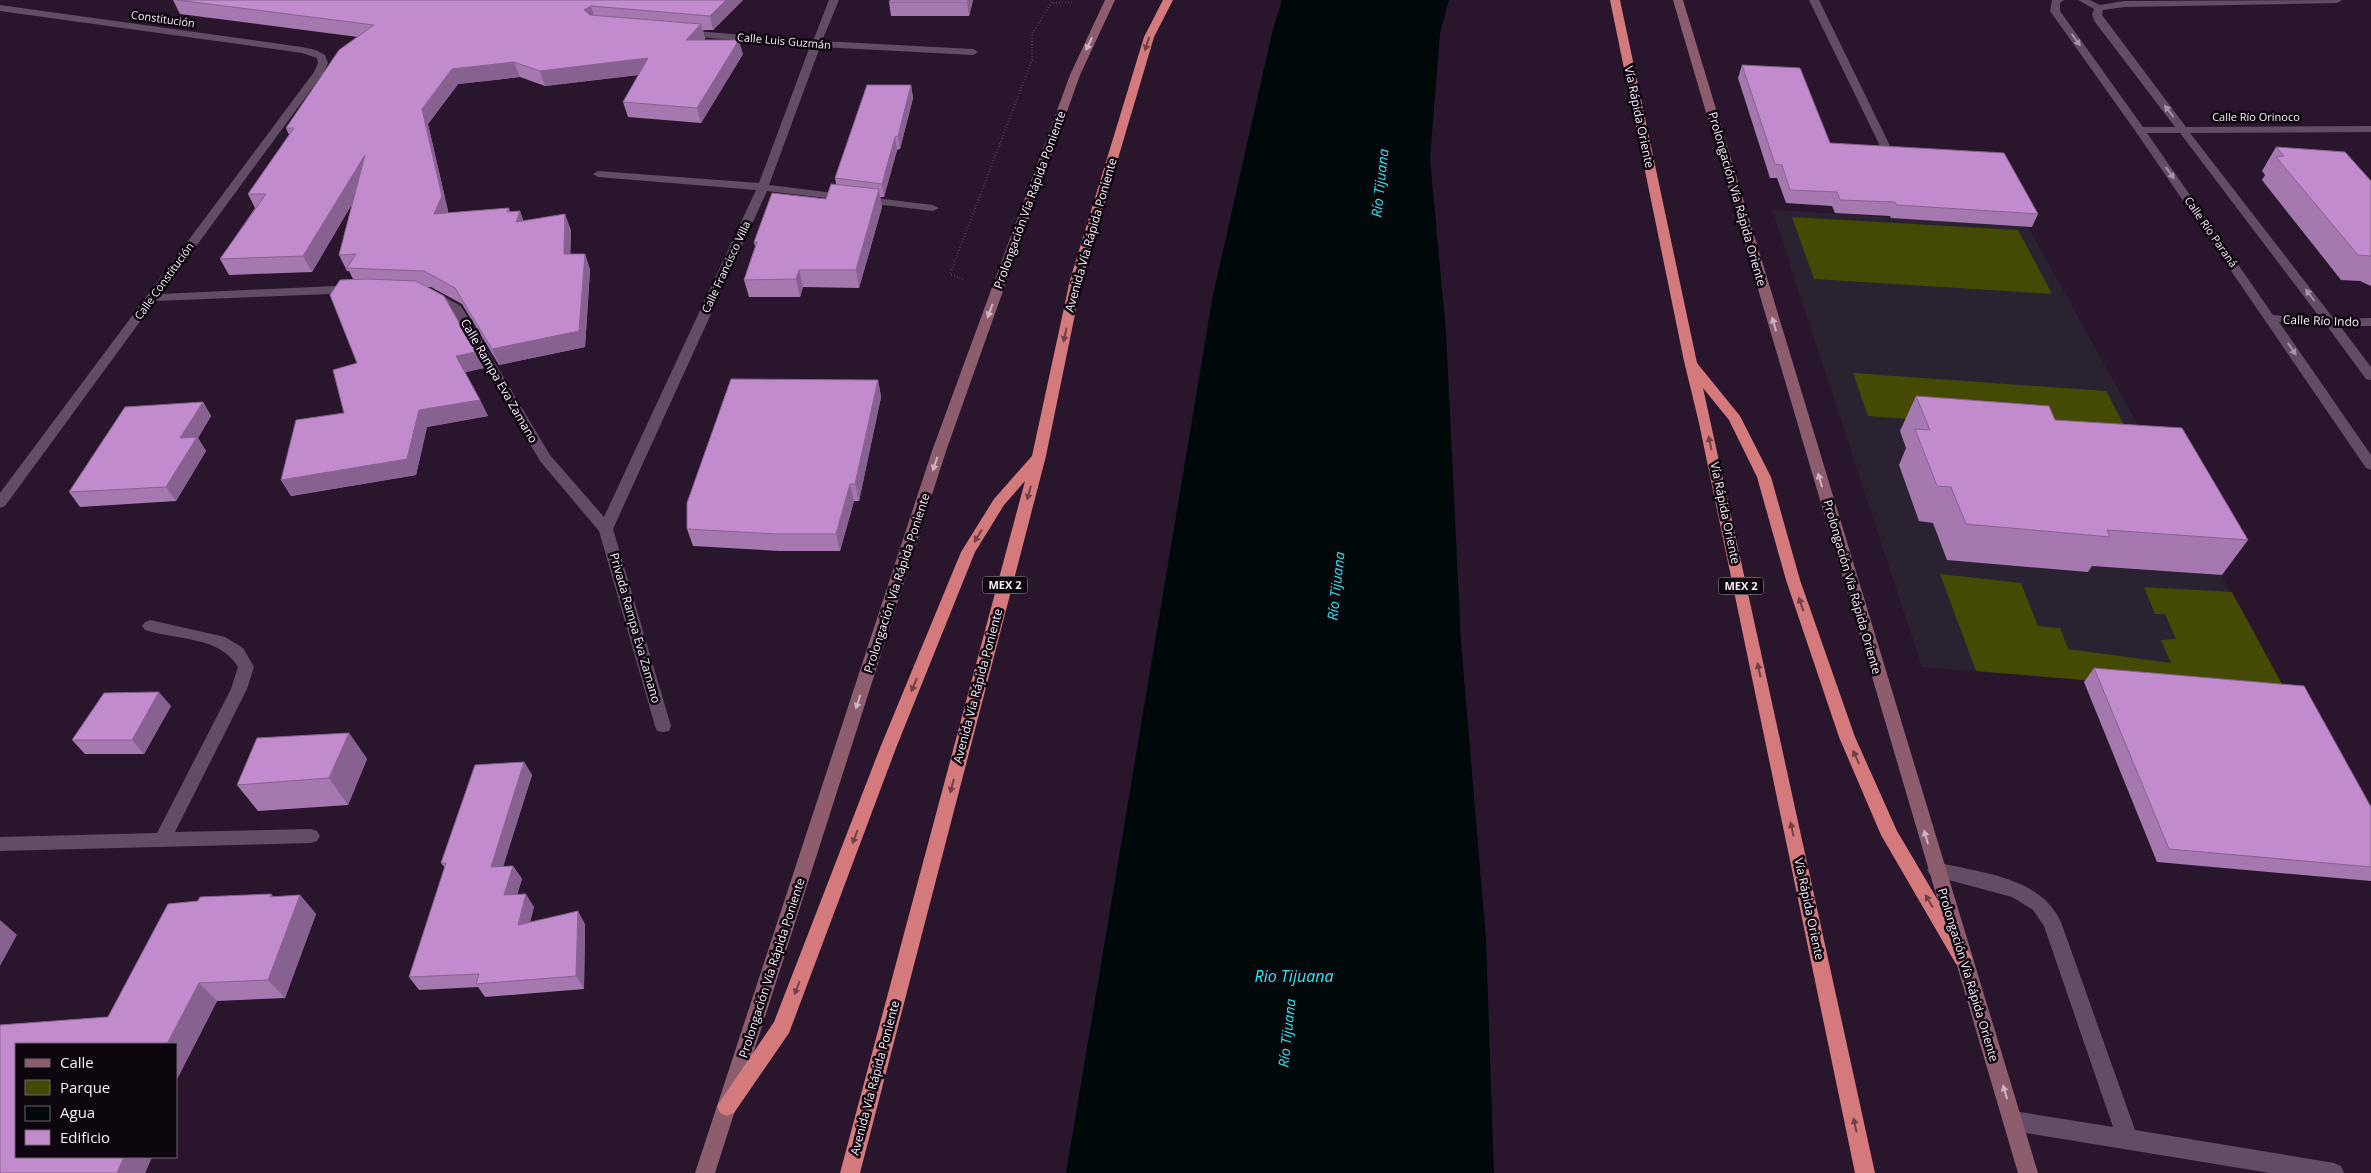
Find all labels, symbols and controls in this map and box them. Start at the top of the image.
street label: Constitución [130,7,196,30]
street label: Calle Luis Guzmán [737,29,831,52]
one-way arrow [2071,33,2081,47]
one-way arrow [1085,37,1093,51]
one-way arrow [1143,37,1151,52]
street label: Vía Rápida Oriente [1620,64,1659,170]
one-way arrow [2163,105,2174,118]
street label: Prolongación Vía Rápida Poniente [989,108,1070,291]
street label: Calle Río Orinoco [2212,109,2300,124]
street label: Prolongación Vía Rápida Oriente [1704,110,1771,288]
water label: Río Tijuana [1366,148,1393,218]
street label: Avenida Vía Rápida Poniente [1060,156,1121,314]
one-way arrow [2165,166,2175,179]
street label: Calle Río Paraná [2181,193,2241,270]
street label: Calle Francisco Villa [698,218,753,315]
street label: Calle Constitución [131,239,197,322]
one-way arrow [2304,289,2315,302]
one-way arrow [985,304,993,319]
street label: Calle Río Indo [2283,311,2359,330]
street label: Calle Rampa Eva Zamano [457,316,542,446]
one-way arrow [1769,316,1777,331]
one-way arrow [1061,327,1069,342]
one-way arrow [2287,343,2297,356]
one-way arrow [1706,435,1714,451]
one-way arrow [931,457,938,472]
street label: Vía Rápida Oriente [1706,460,1745,566]
one-way arrow [1816,472,1824,487]
one-way arrow [1025,486,1033,501]
street label: Prolongación Vía Rápida Poniente [859,491,934,675]
street label: Prolongación Vía Rápida Oriente [1819,498,1886,676]
one-way arrow [973,530,982,543]
street label: Privada Rampa Eva Zamano [606,551,665,705]
water label: Río Tijuana [1322,551,1349,621]
road number: MEX 2 [982,576,1028,594]
road number: MEX 2 [1718,578,1764,594]
one-way arrow [1797,596,1804,611]
street label: Avenida Vía Rápida Poniente [949,606,1006,765]
one-way arrow [1754,662,1762,678]
one-way arrow [910,678,918,693]
one-way arrow [854,695,862,710]
one-way arrow [1851,750,1859,764]
one-way arrow [948,778,956,793]
one-way arrow [1788,821,1796,837]
one-way arrow [851,829,858,844]
one-way arrow [1921,829,1929,844]
street label: Vía Rápida Oriente [1790,856,1829,962]
street label: Prolongación Vía Rápida Poniente [734,876,809,1060]
street label: Prolongación Vía Rápida Oriente [1934,886,2003,1064]
one-way arrow [1925,895,1934,908]
water label: Rio Tijuana [1255,965,1333,987]
one-way arrow [793,981,800,996]
street label: Avenida Vía Rápida Poniente [846,998,903,1157]
water label: Río Tijuana [1273,998,1300,1068]
legend [15,1043,178,1158]
text: Calle [60,1052,94,1072]
text: Parque [60,1077,110,1097]
one-way arrow [2000,1085,2008,1100]
text: Agua [60,1102,95,1122]
one-way arrow [1851,1117,1859,1133]
text: Edificio [60,1127,110,1147]

